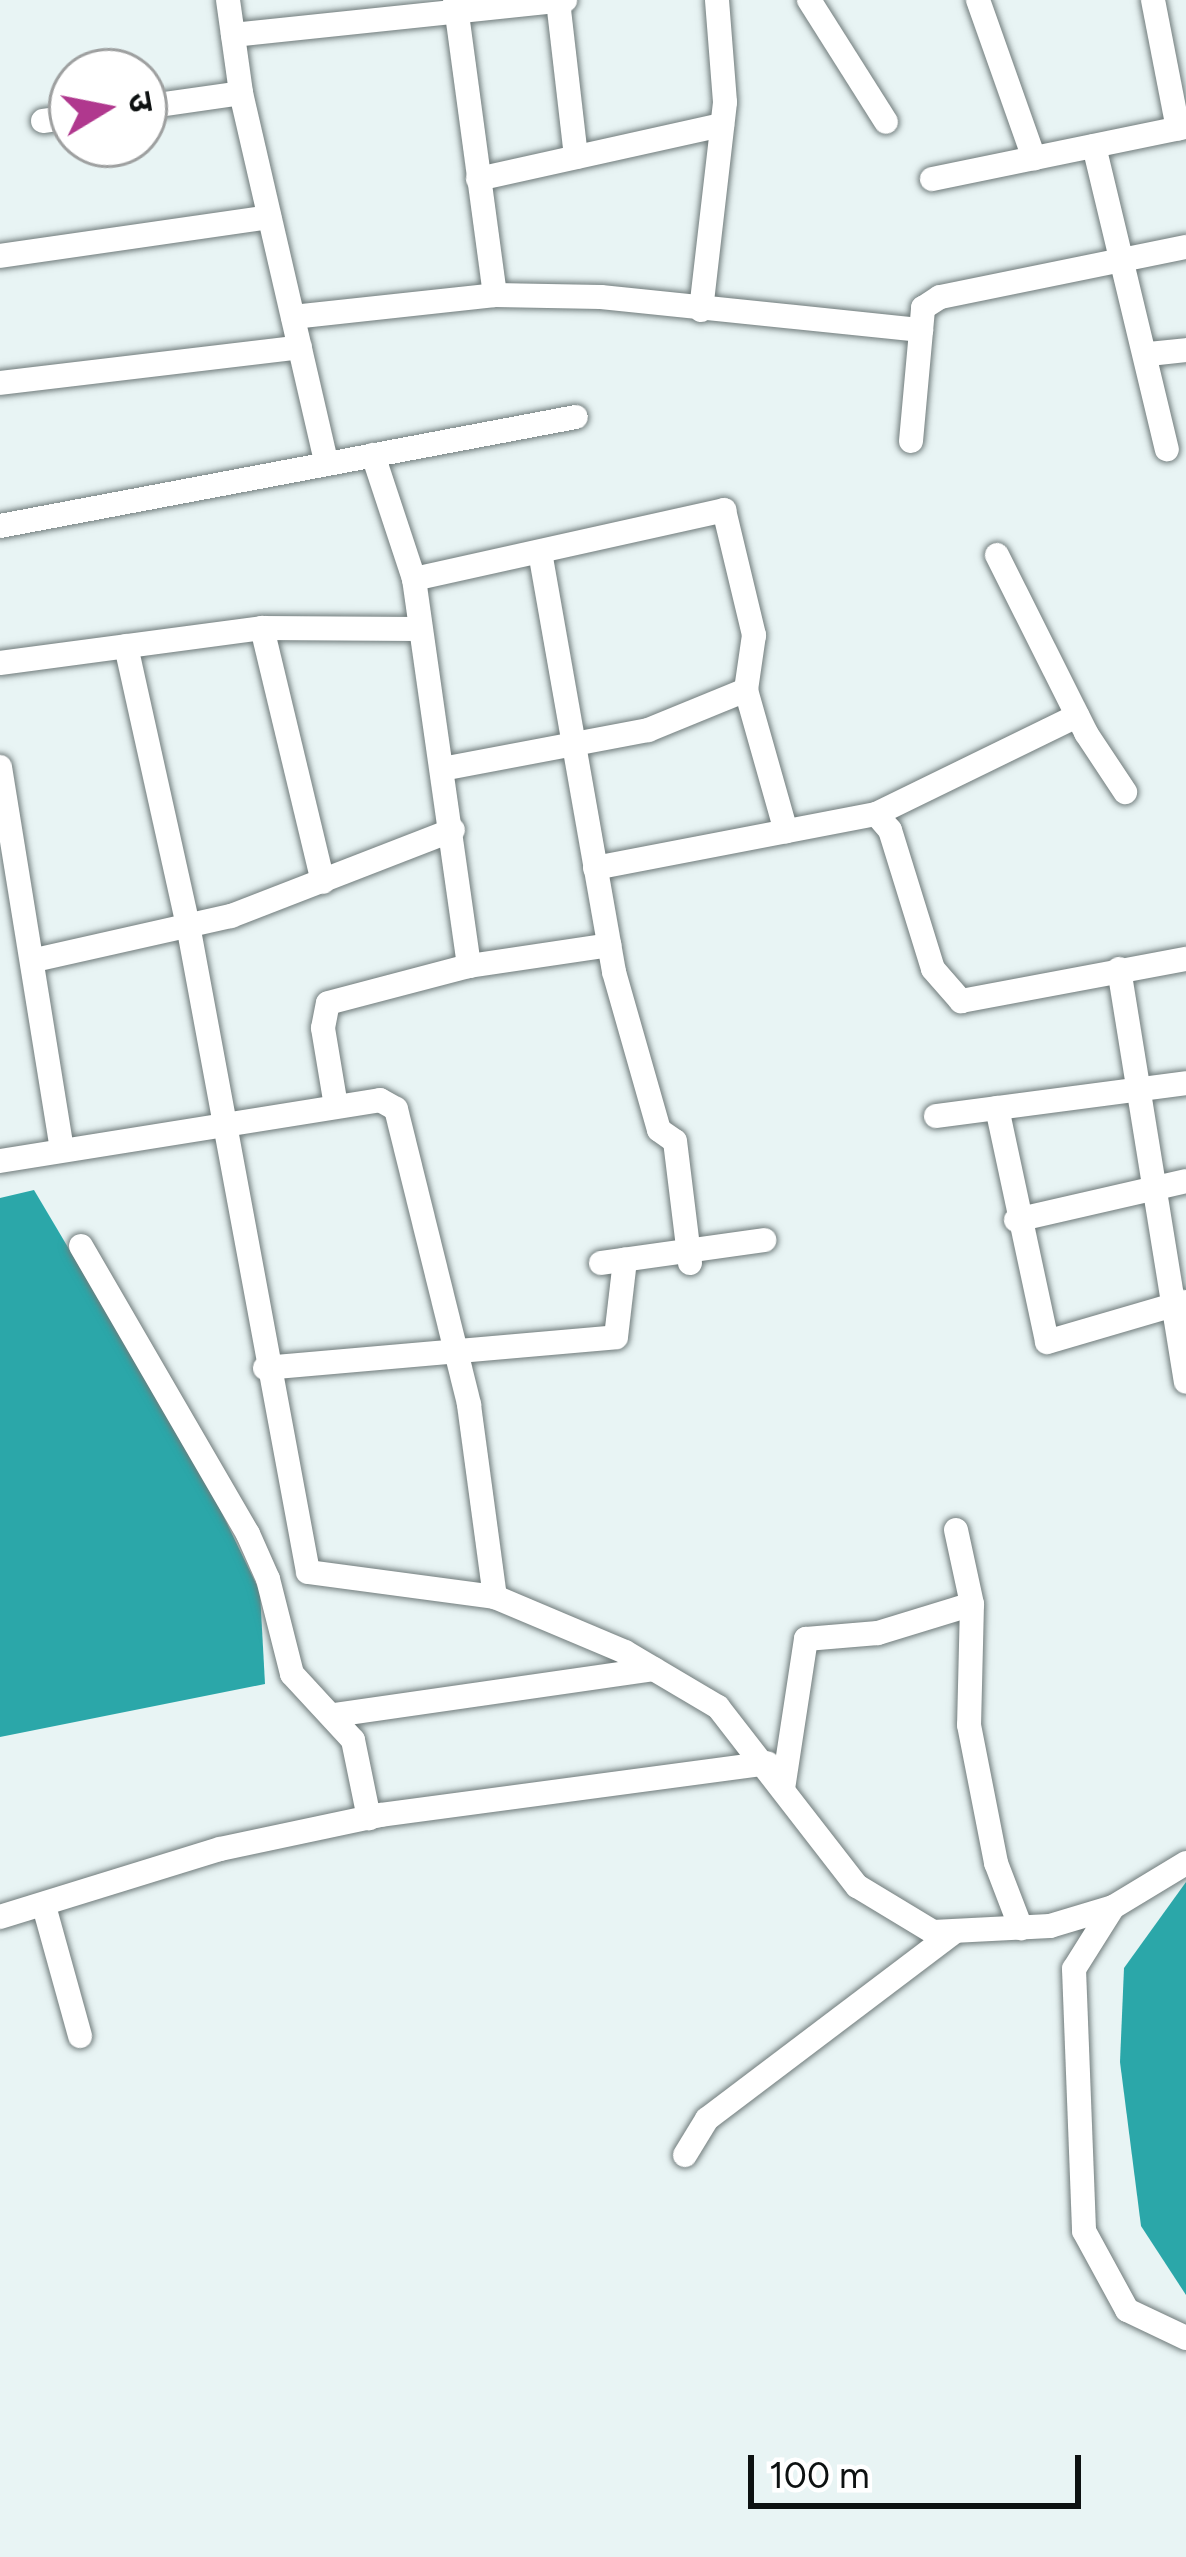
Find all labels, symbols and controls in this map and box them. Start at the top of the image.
north arrow [48,48,168,168]
text: उ [120,89,162,115]
scale bar [754,2431,1087,2505]
text: 100 m [769,2454,870,2497]

